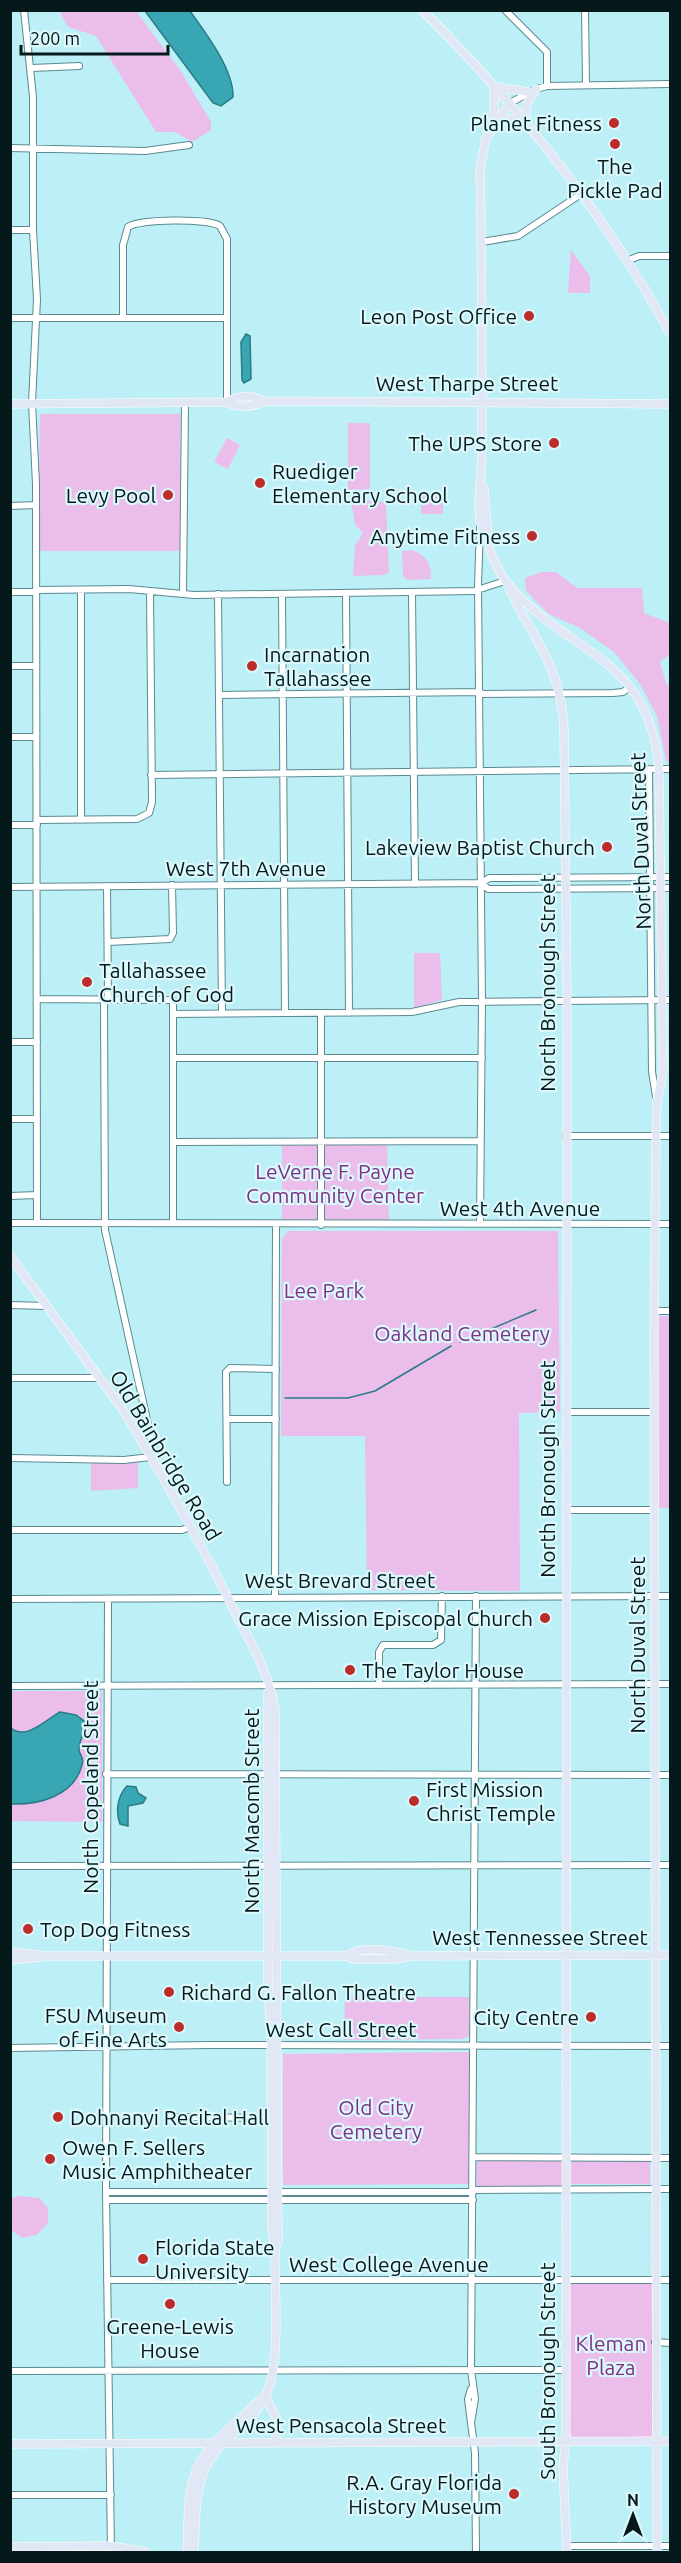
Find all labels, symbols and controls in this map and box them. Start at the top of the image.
scale bar [21,18,168,56]
text: 200 m [30,28,80,48]
place label: Planet Fitness [470,111,602,135]
marker: Planet Fitness [607,116,621,130]
marker: The Pickle Pad [608,137,622,151]
place label: The Pickle Pad [567,154,663,202]
place label: Leon Post Office [360,304,517,328]
marker: Leon Post Office [522,309,536,323]
street label: West Tharpe Street [376,371,558,395]
place label: The UPS Store [408,431,542,455]
marker: The UPS Store [547,436,561,450]
place label: Ruediger Elementary School [272,459,448,507]
marker: Ruediger Elementary School [253,476,267,490]
place label: Levy Pool [66,483,156,507]
marker: Levy Pool [161,488,175,502]
place label: Anytime Fitness [370,524,520,548]
marker: Anytime Fitness [525,529,539,543]
place label: Incarnation Tallahassee [264,642,372,690]
marker: Incarnation Tallahassee [245,659,259,673]
street label: North Duval Street [625,752,655,930]
place label: Lakeview Baptist Church [365,835,595,859]
marker: Lakeview Baptist Church [600,840,614,854]
street label: West 7th Avenue [166,856,326,880]
street label: North Bronough Street [535,874,559,1092]
place label: Tallahassee Church of God [99,958,234,1006]
marker: Tallahassee Church of God [80,975,94,989]
park label: LeVerne F. Payne Community Center [246,1159,424,1207]
street label: West 4th Avenue [440,1196,600,1220]
park label: Lee Park [284,1278,365,1302]
park label: Oakland Cemetery [374,1321,550,1345]
street label: North Bronough Street [535,1360,559,1578]
street label: Old Bainbridge Road [106,1365,226,1545]
street label: North Duval Street [625,1556,649,1734]
street label: West Brevard Street [245,1568,435,1592]
place label: Grace Mission Episcopal Church [238,1606,533,1630]
marker: Grace Mission Episcopal Church [538,1611,552,1625]
place label: The Taylor House [362,1658,524,1682]
marker: The Taylor House [343,1663,357,1677]
street label: North Copeland Street [78,1680,102,1894]
street label: North Macomb Street [239,1708,263,1914]
place label: First Mission Christ Temple [426,1777,556,1825]
marker: First Mission Christ Temple [407,1794,421,1808]
place label: Top Dog Fitness [40,1917,190,1941]
marker: Top Dog Fitness [21,1922,35,1936]
street label: West Tennessee Street [432,1925,648,1949]
place label: Richard G. Fallon Theatre [181,1980,416,2004]
marker: Richard G. Fallon Theatre [162,1985,176,1999]
place label: FSU Museum of Fine Arts [45,2003,167,2051]
place label: City Centre [474,2005,579,2029]
marker: City Centre [584,2010,598,2024]
street label: West Call Street [265,2017,417,2041]
marker: FSU Museum of Fine Arts [172,2020,186,2034]
park label: Old City Cemetery [330,2095,422,2143]
place label: Dohnanyi Recital Hall [70,2105,269,2129]
marker: Dohnanyi Recital Hall [51,2110,65,2124]
place label: Owen F. Sellers Music Amphitheater [62,2135,253,2183]
marker: Owen F. Sellers Music Amphitheater [43,2152,57,2166]
place label: Florida State University [155,2235,275,2283]
marker: Florida State University [136,2252,150,2266]
street label: West College Avenue [289,2252,489,2276]
street label: South Bronough Street [535,2262,559,2480]
marker: Greene-Lewis House [163,2297,177,2311]
place label: Greene-Lewis House [106,2314,234,2362]
park label: Kleman Plaza [576,2331,646,2379]
street label: West Pensacola Street [236,2413,446,2437]
place label: R.A. Gray Florida History Museum [346,2470,502,2518]
north arrow [603,2485,663,2545]
marker: R.A. Gray Florida History Museum [507,2487,521,2501]
text: N [627,2491,639,2509]

